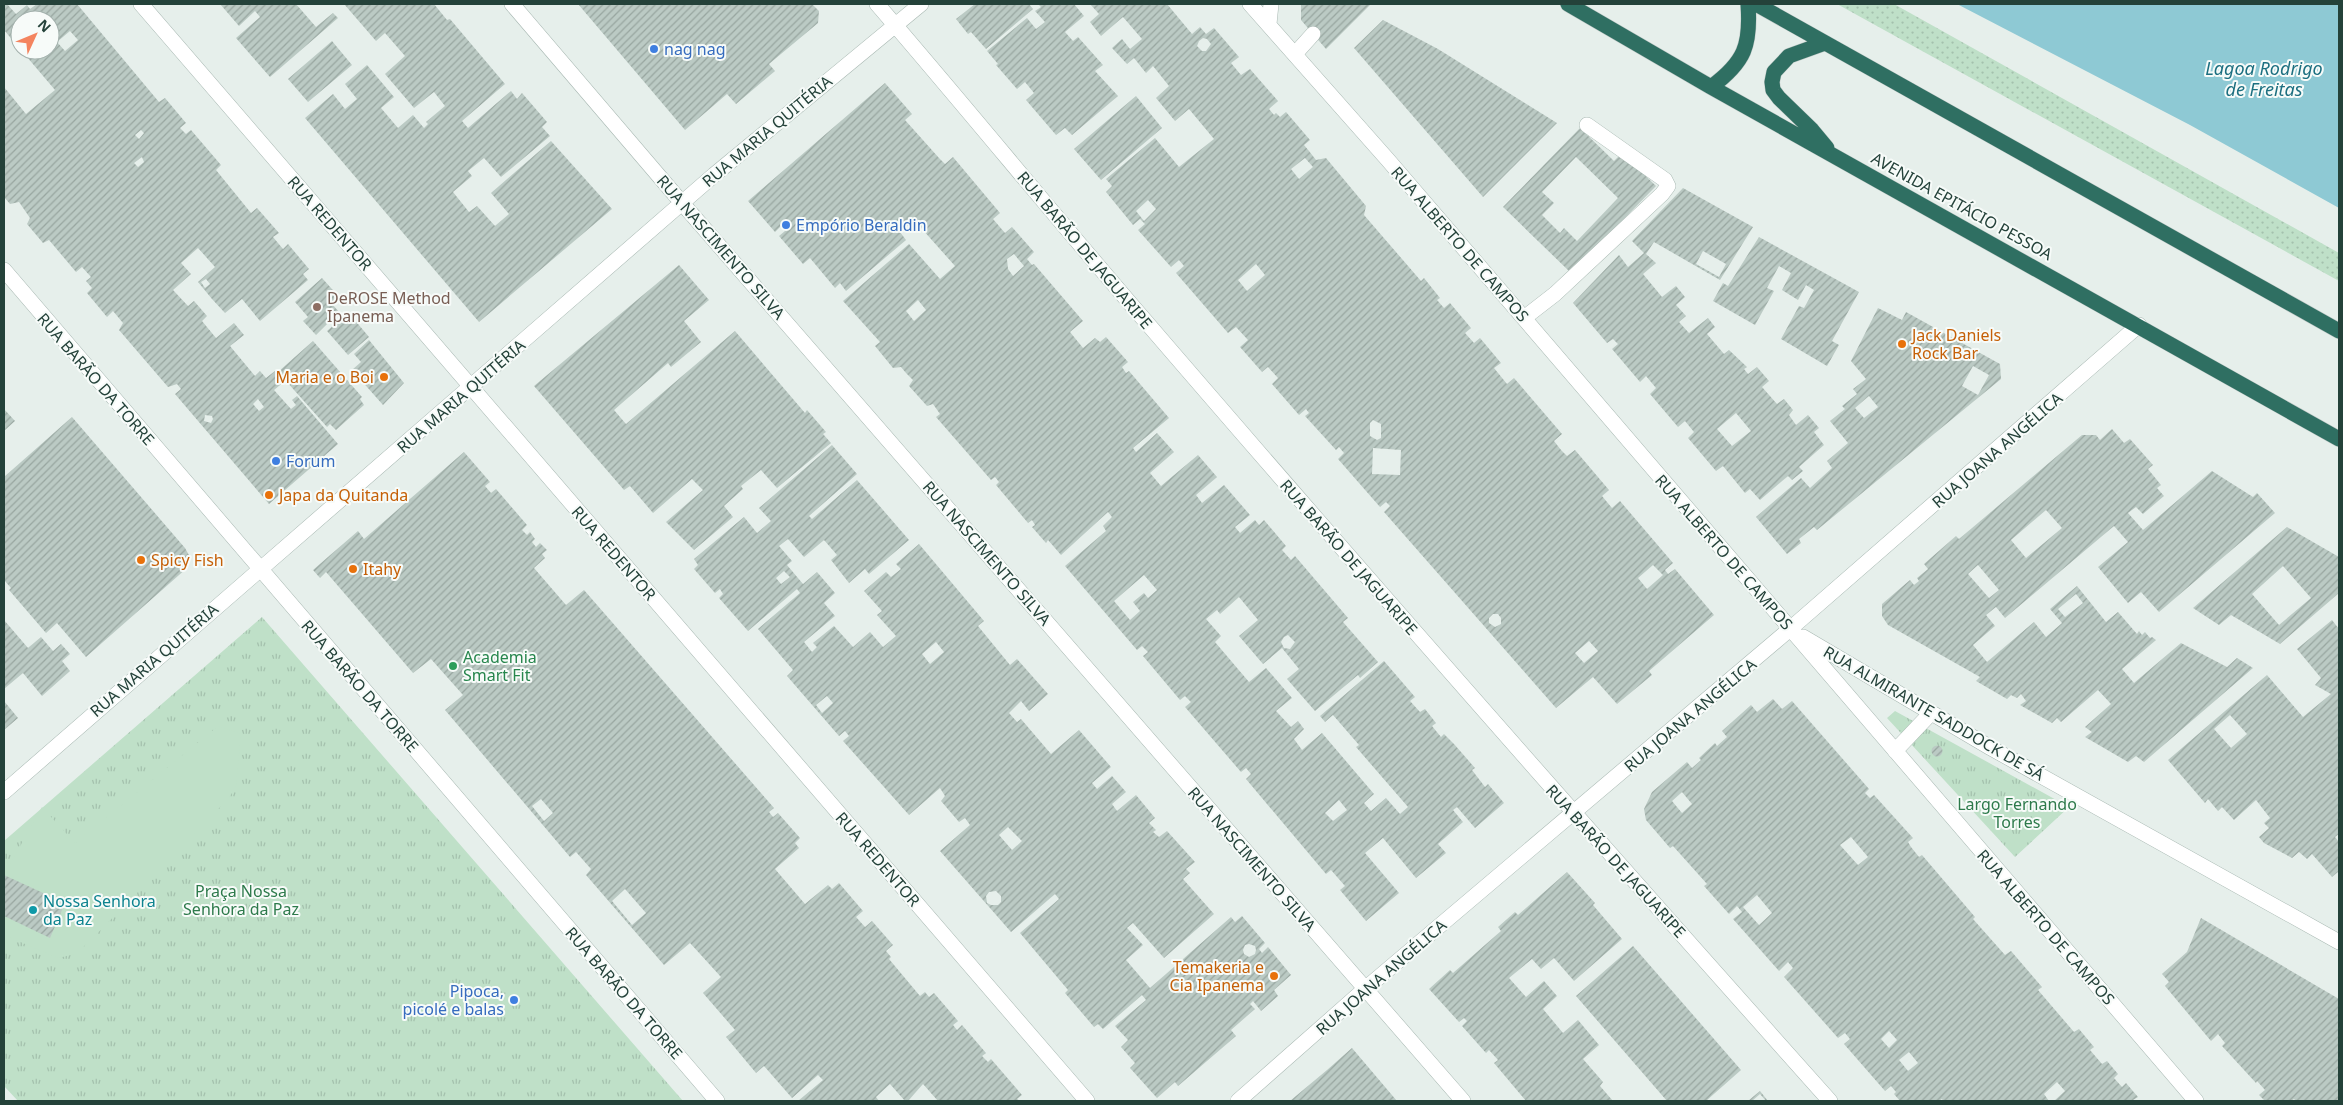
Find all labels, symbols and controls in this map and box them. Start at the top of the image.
north arrow [10,10,60,60]
text: N [34,15,56,36]
place label: nag nag [664,38,726,60]
marker: nag nag [648,43,660,55]
water label: Lagoa Rodrigo de Freitas [2205,56,2323,101]
street label: RUA MARIA QUITÉRIA [697,70,837,192]
street label: AVENIDA EPITÁCIO PESSOA [1868,147,2057,265]
street label: RUA ALBERTO DE CAMPOS [1386,161,1534,327]
street label: RUA BARÃO DE JAGUARIPE [1012,167,1158,333]
street label: RUA NASCIMENTO SILVA [652,170,790,325]
street label: RUA REDENTOR [283,171,377,275]
place label: Empório Beraldin [796,214,927,236]
marker: Empório Beraldin [780,219,792,231]
place label: DeROSE Method Ipanema [327,287,451,327]
marker: DeROSE Method Ipanema [311,301,323,313]
street label: RUA BARÃO DA TORRE [32,308,160,450]
place label: Jack Daniels Rock Bar [1910,324,2001,364]
street label: RUA MARIA QUITÉRIA [392,334,530,458]
marker: Jack Daniels Rock Bar [1896,338,1908,350]
place label: Maria e o Boi [275,366,374,388]
marker: Maria e o Boi [378,371,390,383]
street label: RUA JOANA ANGÉLICA [1927,387,2068,513]
place label: Forum [286,450,335,472]
marker: Forum [270,455,282,467]
street label: RUA ALBERTO DE CAMPOS [1650,469,1798,635]
street label: RUA BARÃO DE JAGUARIPE [1275,475,1423,639]
street label: RUA NASCIMENTO SILVA [918,476,1056,631]
place label: Japa da Quitanda [277,484,408,506]
marker: Japa da Quitanda [263,489,275,501]
street label: RUA REDENTOR [567,501,661,605]
place label: Spicy Fish [151,549,224,571]
marker: Spicy Fish [135,554,147,566]
place label: Itahy [363,558,402,580]
marker: Itahy [347,563,359,575]
street label: RUA MARIA QUITÉRIA [85,598,223,722]
street label: RUA BARÃO DA TORRE [296,615,424,757]
street label: RUA ALMIRANTE SADDOCK DE SÁ [1820,641,2049,786]
place label: Academia Smart Fit [463,646,537,686]
street label: RUA JOANA ANGÉLICA [1619,653,1761,777]
marker: Academia Smart Fit [447,660,459,672]
street label: RUA BARÃO DE JAGUARIPE [1541,780,1691,942]
street label: RUA NASCIMENTO SILVA [1183,782,1321,937]
park label: Largo Fernando Torres [1957,793,2077,833]
street label: RUA REDENTOR [831,807,925,911]
street label: RUA ALBERTO DE CAMPOS [1972,844,2120,1010]
park label: Praça Nossa Senhora da Paz [183,880,299,920]
place label: Nossa Senhora da Paz [43,890,156,930]
marker: Nossa Senhora da Paz [27,904,39,916]
street label: RUA JOANA ANGÉLICA [1311,914,1452,1040]
street label: RUA BARÃO DA TORRE [560,922,688,1064]
place label: Temakeria e Cia Ipanema [1170,956,1264,996]
marker: Temakeria e Cia Ipanema [1268,970,1280,982]
place label: Pipoca, picolé e balas [403,980,504,1020]
marker: Pipoca, picolé e balas [508,994,520,1006]

